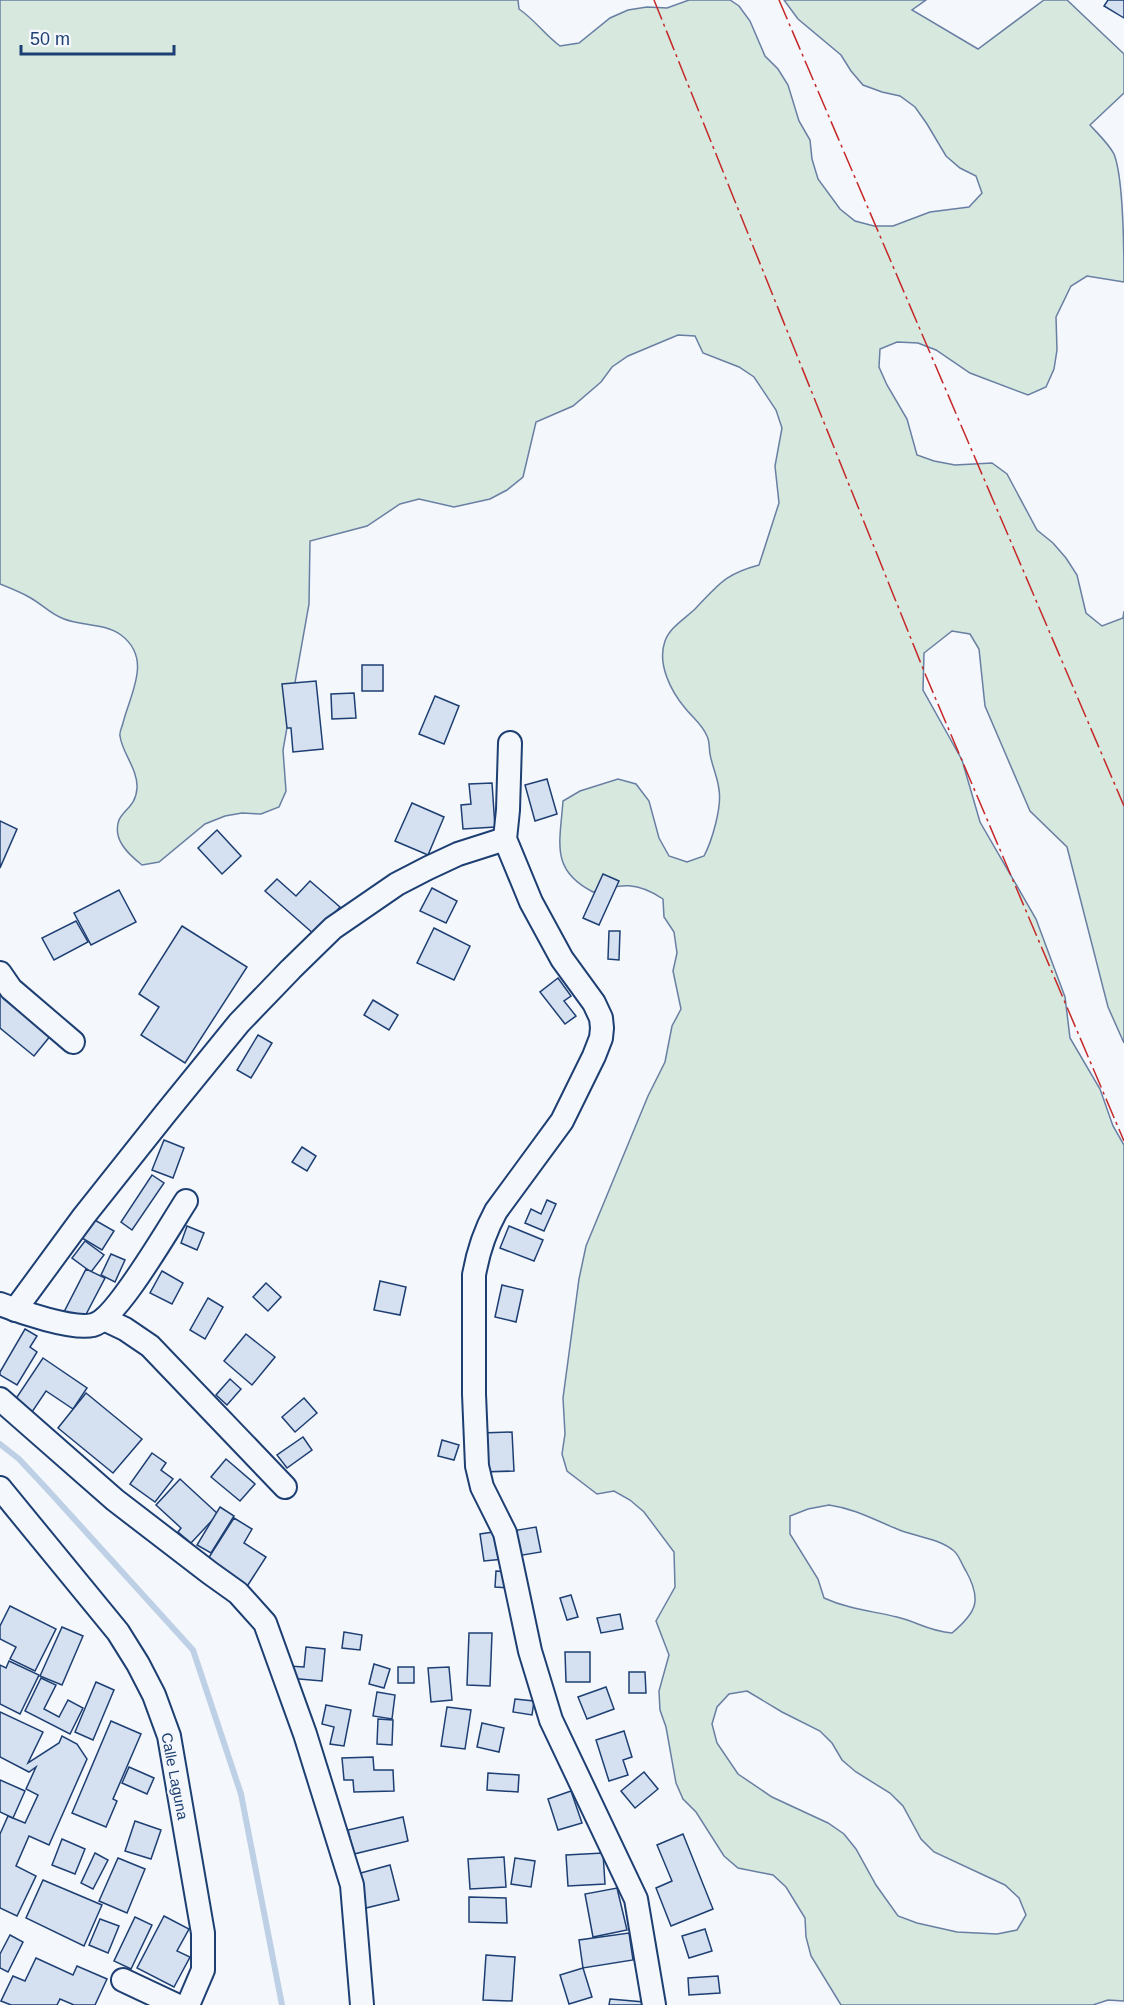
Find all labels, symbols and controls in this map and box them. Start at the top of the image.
scale bar [21,18,174,56]
text: 50 m [30,29,70,49]
street label: Calle Laguna [158,1731,192,1822]

